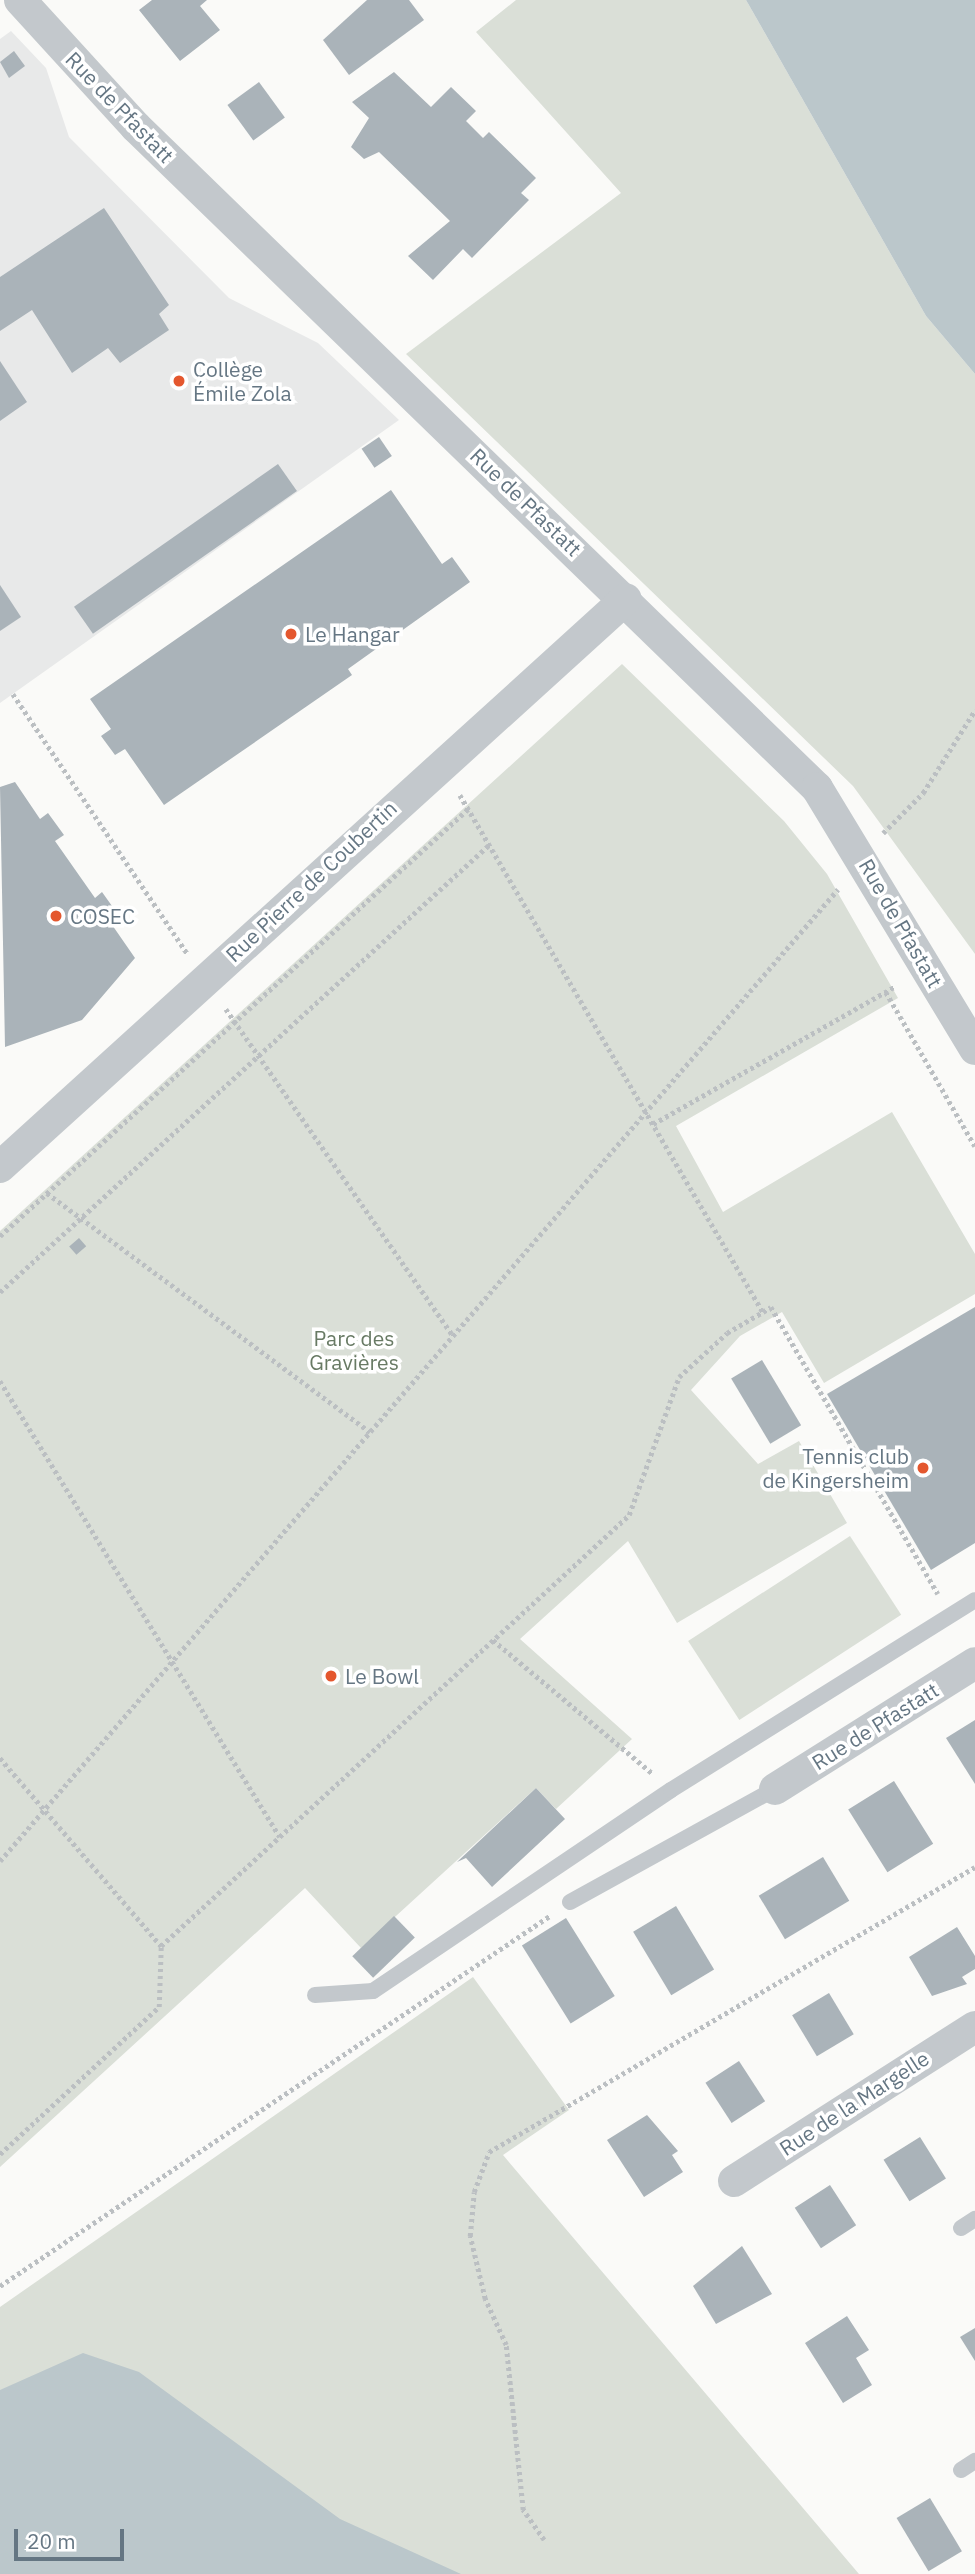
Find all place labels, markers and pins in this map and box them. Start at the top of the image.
place label: Collège Émile Zola [193,356,292,406]
marker: Collège Émile Zola [171,373,187,389]
place label: Le Hangar [305,621,400,647]
marker: Le Hangar [283,626,299,642]
place label: COSEC [70,903,135,929]
marker: COSEC [48,908,64,924]
place label: Tennis club de Kingersheim [762,1443,909,1493]
marker: Tennis club de Kingersheim [915,1460,931,1476]
place label: Le Bowl [345,1663,419,1689]
marker: Le Bowl [323,1668,339,1684]

